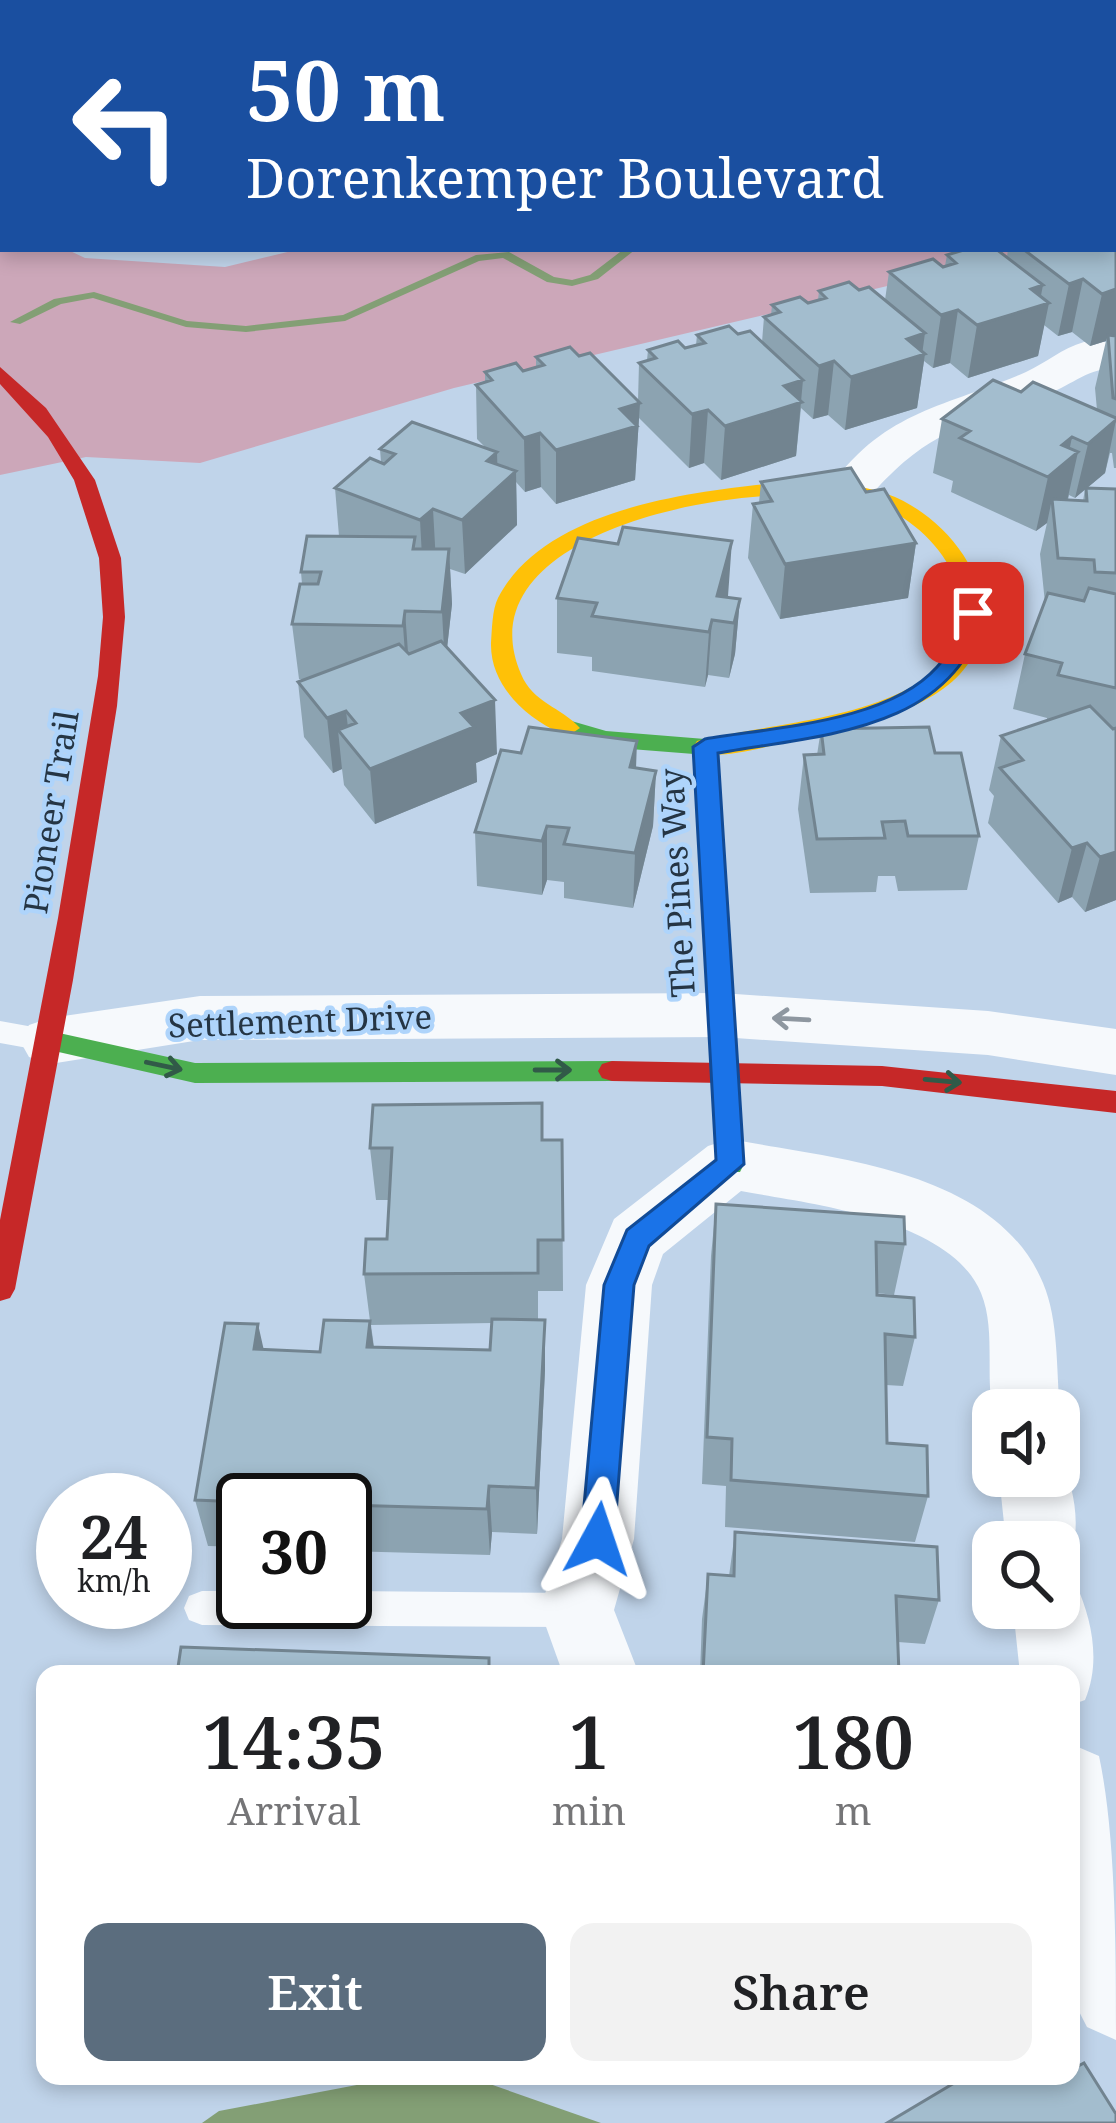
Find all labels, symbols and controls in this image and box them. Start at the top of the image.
text: 50 m [246,31,446,146]
icon: left [48,48,204,204]
text: Dorenkemper Boulevard [246,140,884,214]
pin [922,562,1024,664]
icon: arrive [940,580,1006,646]
street label: Pioneer Trail [12,707,89,917]
street label: The Pines Way [648,767,705,999]
street label: Settlement Drive [167,993,433,1048]
one-way arrow [772,1007,811,1030]
one-way arrow [144,1055,183,1078]
one-way arrow [533,1059,572,1081]
one-way arrow [923,1070,962,1093]
map controls [972,1389,1080,1629]
button: sound [972,1389,1080,1497]
speed limit sign: 30 [216,1473,372,1629]
position arrow [535,1476,661,1602]
text: 24 [80,1495,148,1577]
button: search [972,1521,1080,1629]
text: km/h [77,1560,151,1601]
text: 14:35 [202,1692,386,1790]
text: 1 [569,1692,609,1790]
text: 180 [792,1692,914,1790]
text: Arrival [227,1783,361,1836]
text: min [552,1783,626,1836]
text: m [835,1783,872,1836]
button: Exit [84,1923,546,2061]
button: Share [570,1923,1032,2061]

